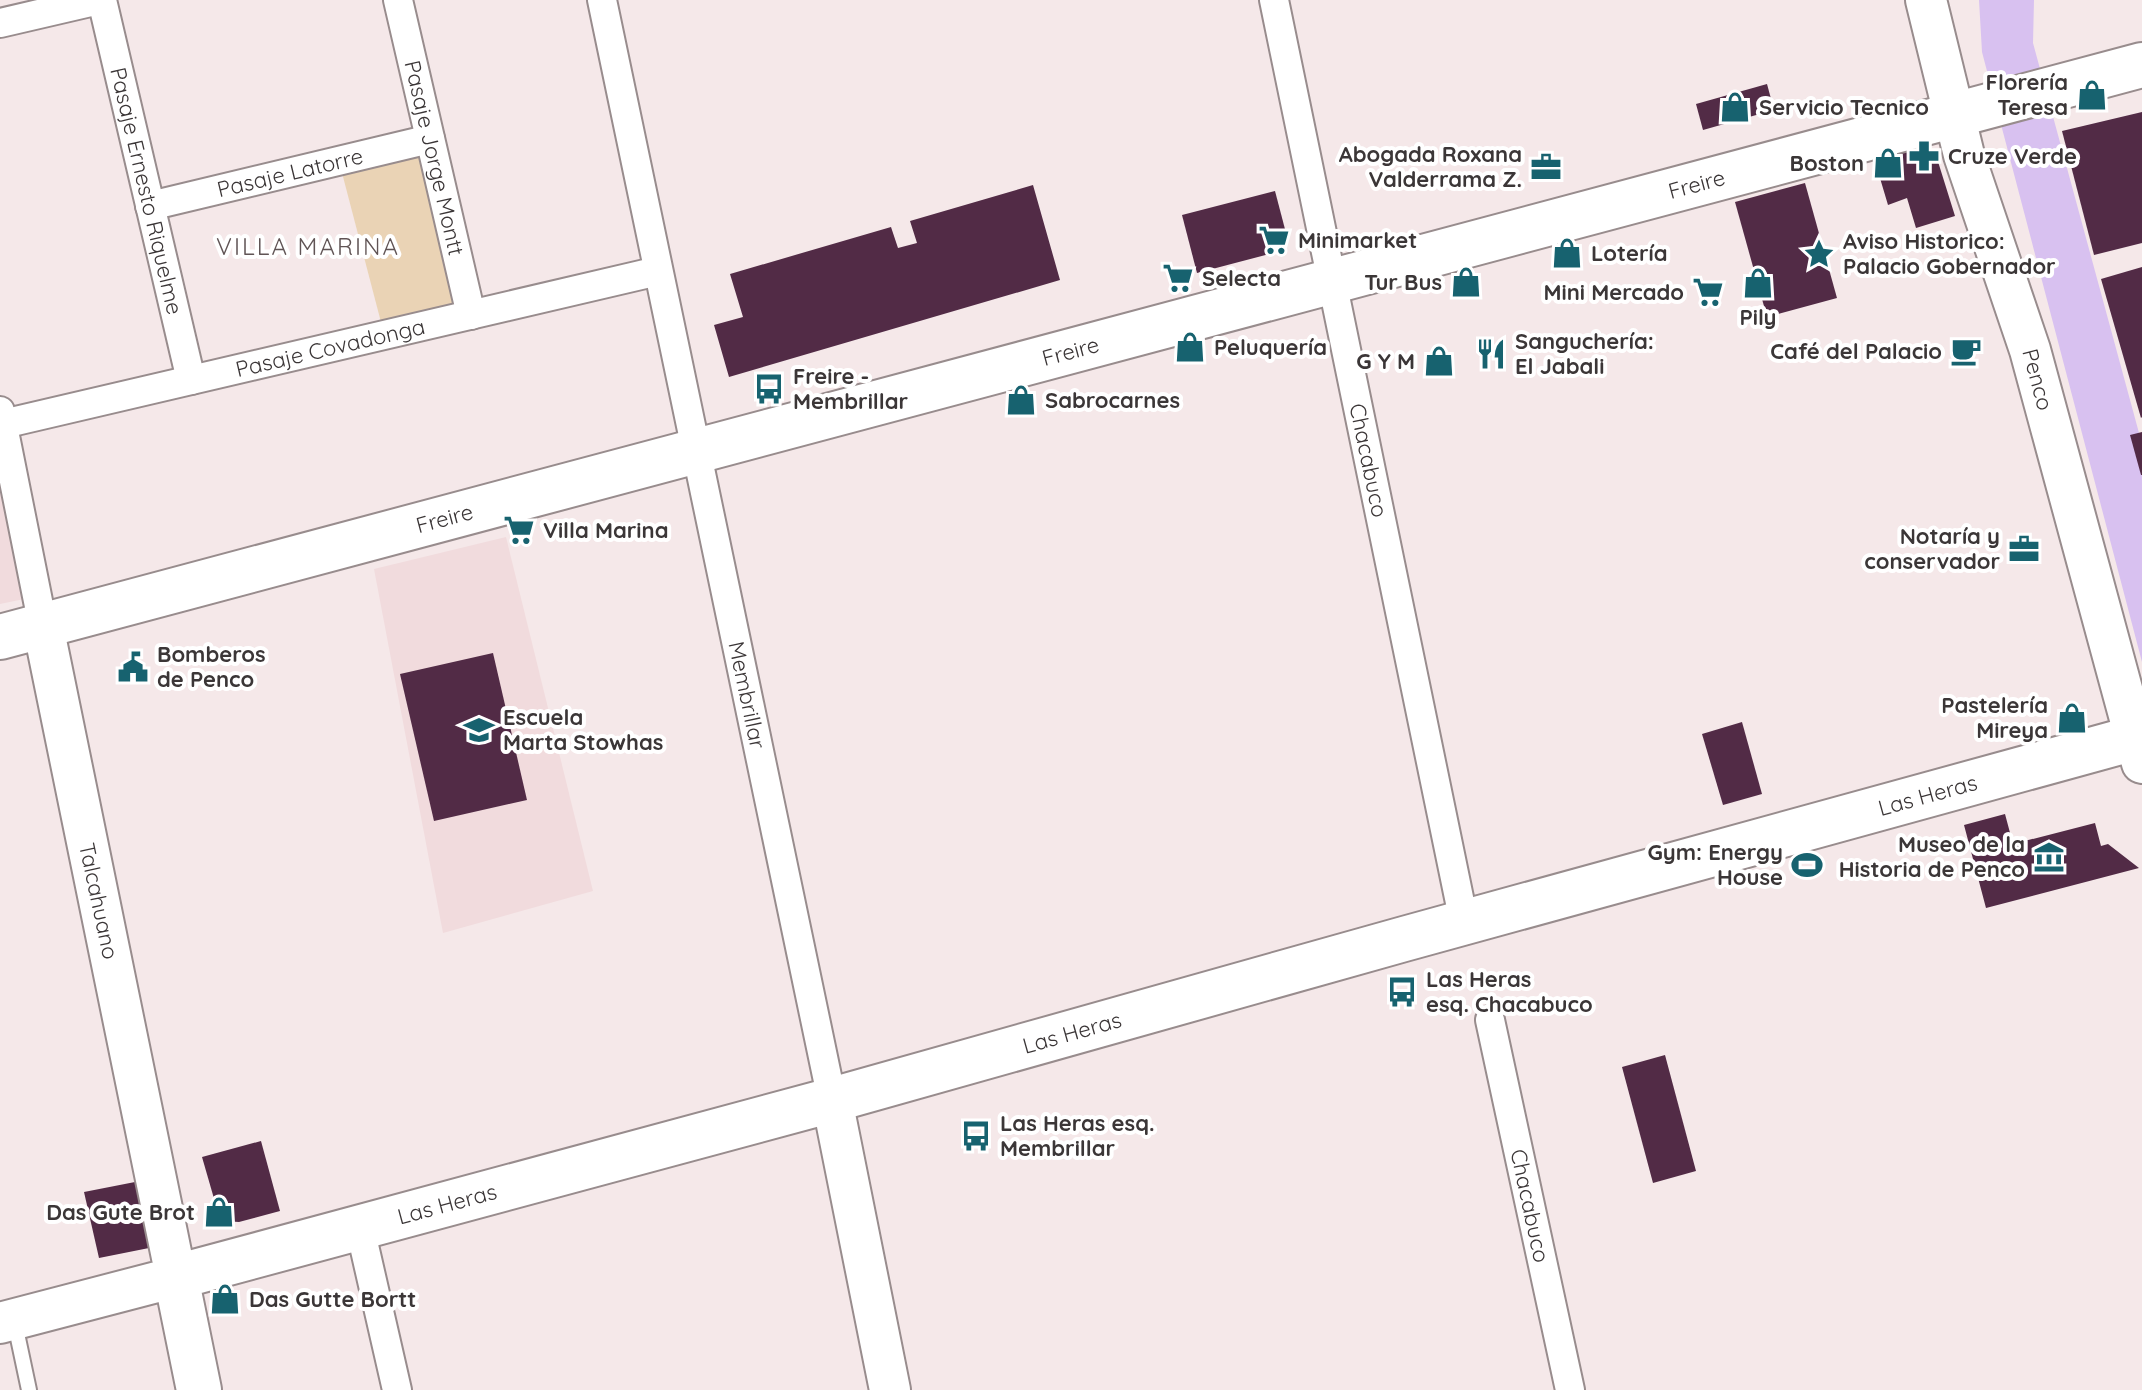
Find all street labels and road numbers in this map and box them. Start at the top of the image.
street label: Pasaje Jorge Montt [398,57,471,258]
street label: Pasaje Ernesto Riquelme [104,64,189,317]
street label: Pasaje Latorre [214,142,366,203]
street label: Freire [1665,163,1728,205]
street label: Pasaje Covadonga [233,312,428,383]
street label: Freire [1039,330,1102,372]
street label: Penco [2016,346,2060,413]
street label: Chacabuco [1343,401,1394,520]
street label: Freire [413,497,476,539]
street label: Membrillar [722,639,772,752]
street label: Las Heras [1875,768,1980,822]
street label: Talcahuano [73,840,125,962]
street label: Las Heras [1019,1005,1125,1060]
street label: Chacabuco [1504,1146,1556,1265]
street label: Las Heras [394,1177,500,1231]

